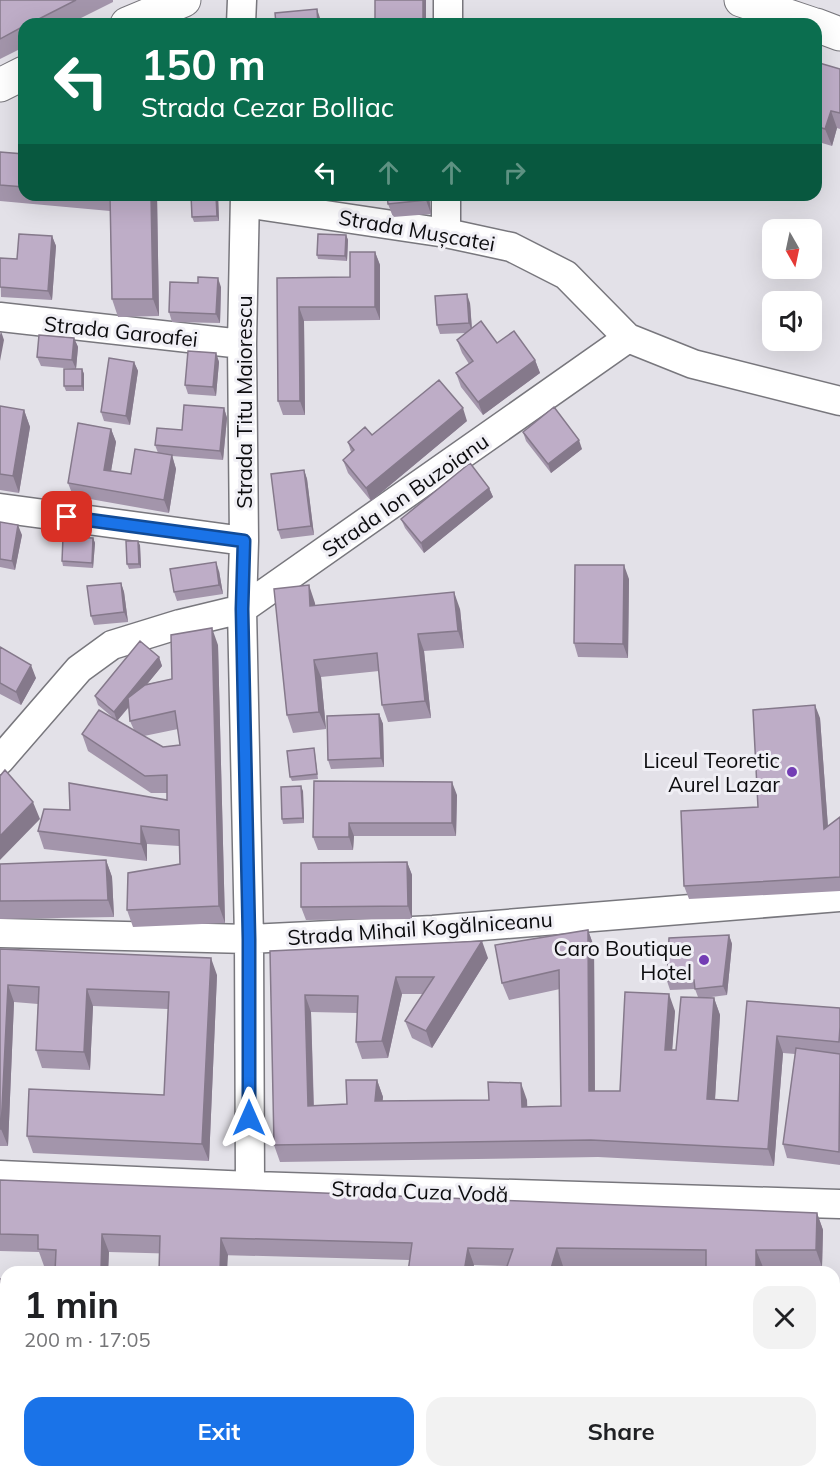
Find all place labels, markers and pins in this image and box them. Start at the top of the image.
pin [41,491,92,542]
place label: Liceul Teoretic Aurel Lazar [643,747,780,797]
marker: Liceul Teoretic Aurel Lazar [785,765,799,779]
place label: Caro Boutique Hotel [554,935,692,985]
marker: Caro Boutique Hotel [697,953,711,967]

